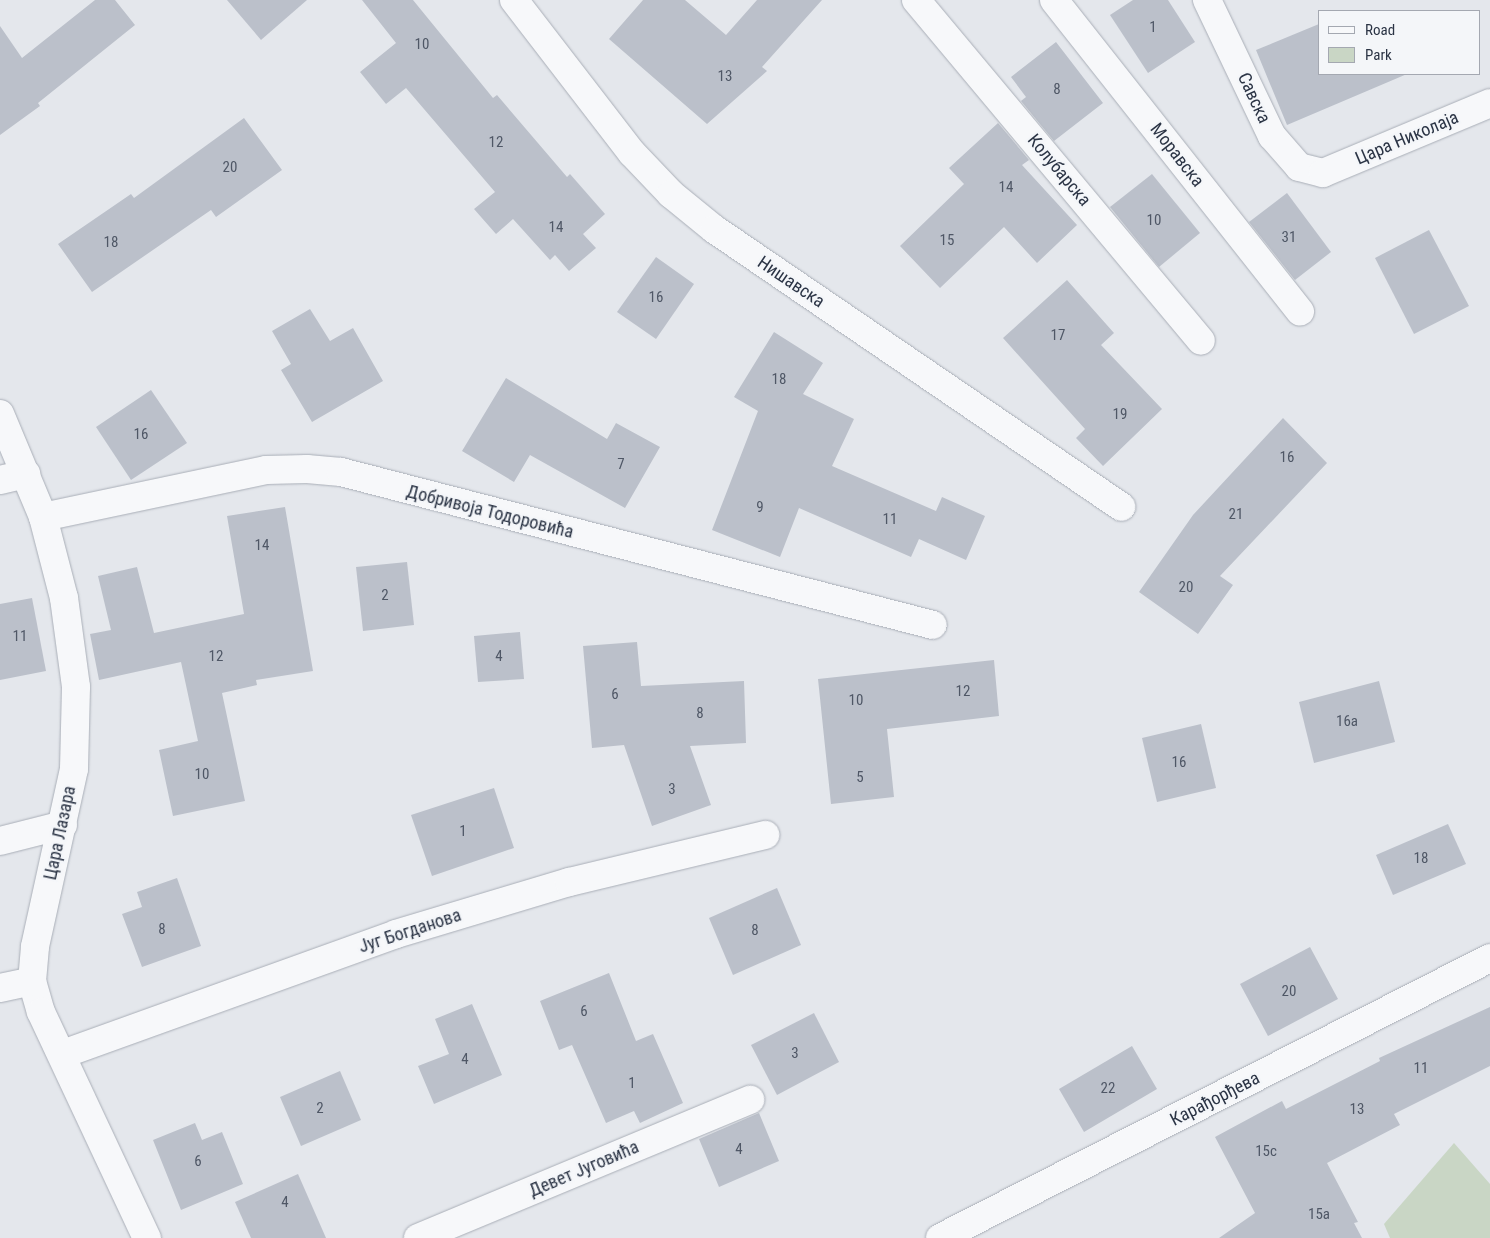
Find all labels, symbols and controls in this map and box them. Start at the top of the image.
legend [1318,10,1480,75]
house number: 1 [1149,19,1157,37]
text: Road [1365,21,1395,39]
house number: 10 [415,36,429,54]
text: Park [1365,46,1392,64]
house number: 13 [718,68,732,86]
street label: Савска [1233,69,1275,127]
house number: 8 [1053,81,1061,99]
street label: Цара Николаја [1352,107,1462,169]
street label: Моравска [1145,119,1209,191]
street label: Колубарска [1023,130,1095,210]
house number: 12 [489,134,503,152]
house number: 20 [223,159,237,177]
house number: 14 [999,179,1013,197]
house number: 10 [1147,212,1161,230]
house number: 14 [549,219,563,237]
house number: 31 [1282,229,1296,247]
house number: 15 [940,232,954,250]
house number: 18 [104,234,118,252]
street label: Нишавска [753,252,829,312]
house number: 16 [649,289,663,307]
house number: 17 [1051,327,1065,345]
house number: 18 [772,371,786,389]
house number: 19 [1113,406,1127,424]
house number: 16 [134,426,148,444]
house number: 16 [1280,449,1294,467]
house number: 7 [617,456,625,474]
street label: Добривоја Тодоровића [404,481,576,543]
house number: 9 [756,499,764,517]
house number: 21 [1229,506,1243,524]
house number: 11 [883,511,897,529]
house number: 14 [255,537,269,555]
house number: 20 [1179,579,1193,597]
house number: 2 [381,587,389,605]
house number: 11 [13,628,27,646]
house number: 12 [209,648,223,666]
house number: 4 [495,648,503,666]
house number: 12 [956,683,970,701]
house number: 6 [611,686,619,704]
house number: 10 [849,692,863,710]
house number: 8 [696,705,704,723]
house number: 16a [1336,713,1358,731]
house number: 16 [1172,754,1186,772]
house number: 10 [195,766,209,784]
house number: 5 [856,769,864,787]
house number: 3 [668,781,676,799]
street label: Цара Лазара [39,784,81,882]
house number: 1 [459,823,467,841]
house number: 18 [1414,850,1428,868]
street label: Југ Богданова [356,904,464,958]
house number: 8 [158,921,166,939]
house number: 8 [751,922,759,940]
house number: 20 [1282,983,1296,1001]
house number: 6 [580,1003,588,1021]
house number: 3 [791,1045,799,1063]
house number: 4 [461,1051,469,1069]
house number: 11 [1414,1060,1428,1078]
street label: Карађорђева [1167,1067,1263,1131]
house number: 1 [628,1075,636,1093]
house number: 22 [1101,1080,1115,1098]
house number: 2 [316,1100,324,1118]
house number: 13 [1350,1101,1364,1119]
street label: Девет Југовића [526,1136,642,1202]
house number: 4 [735,1141,743,1159]
house number: 15c [1255,1143,1277,1161]
house number: 6 [194,1153,202,1171]
house number: 4 [281,1194,289,1212]
house number: 15a [1308,1206,1330,1224]

